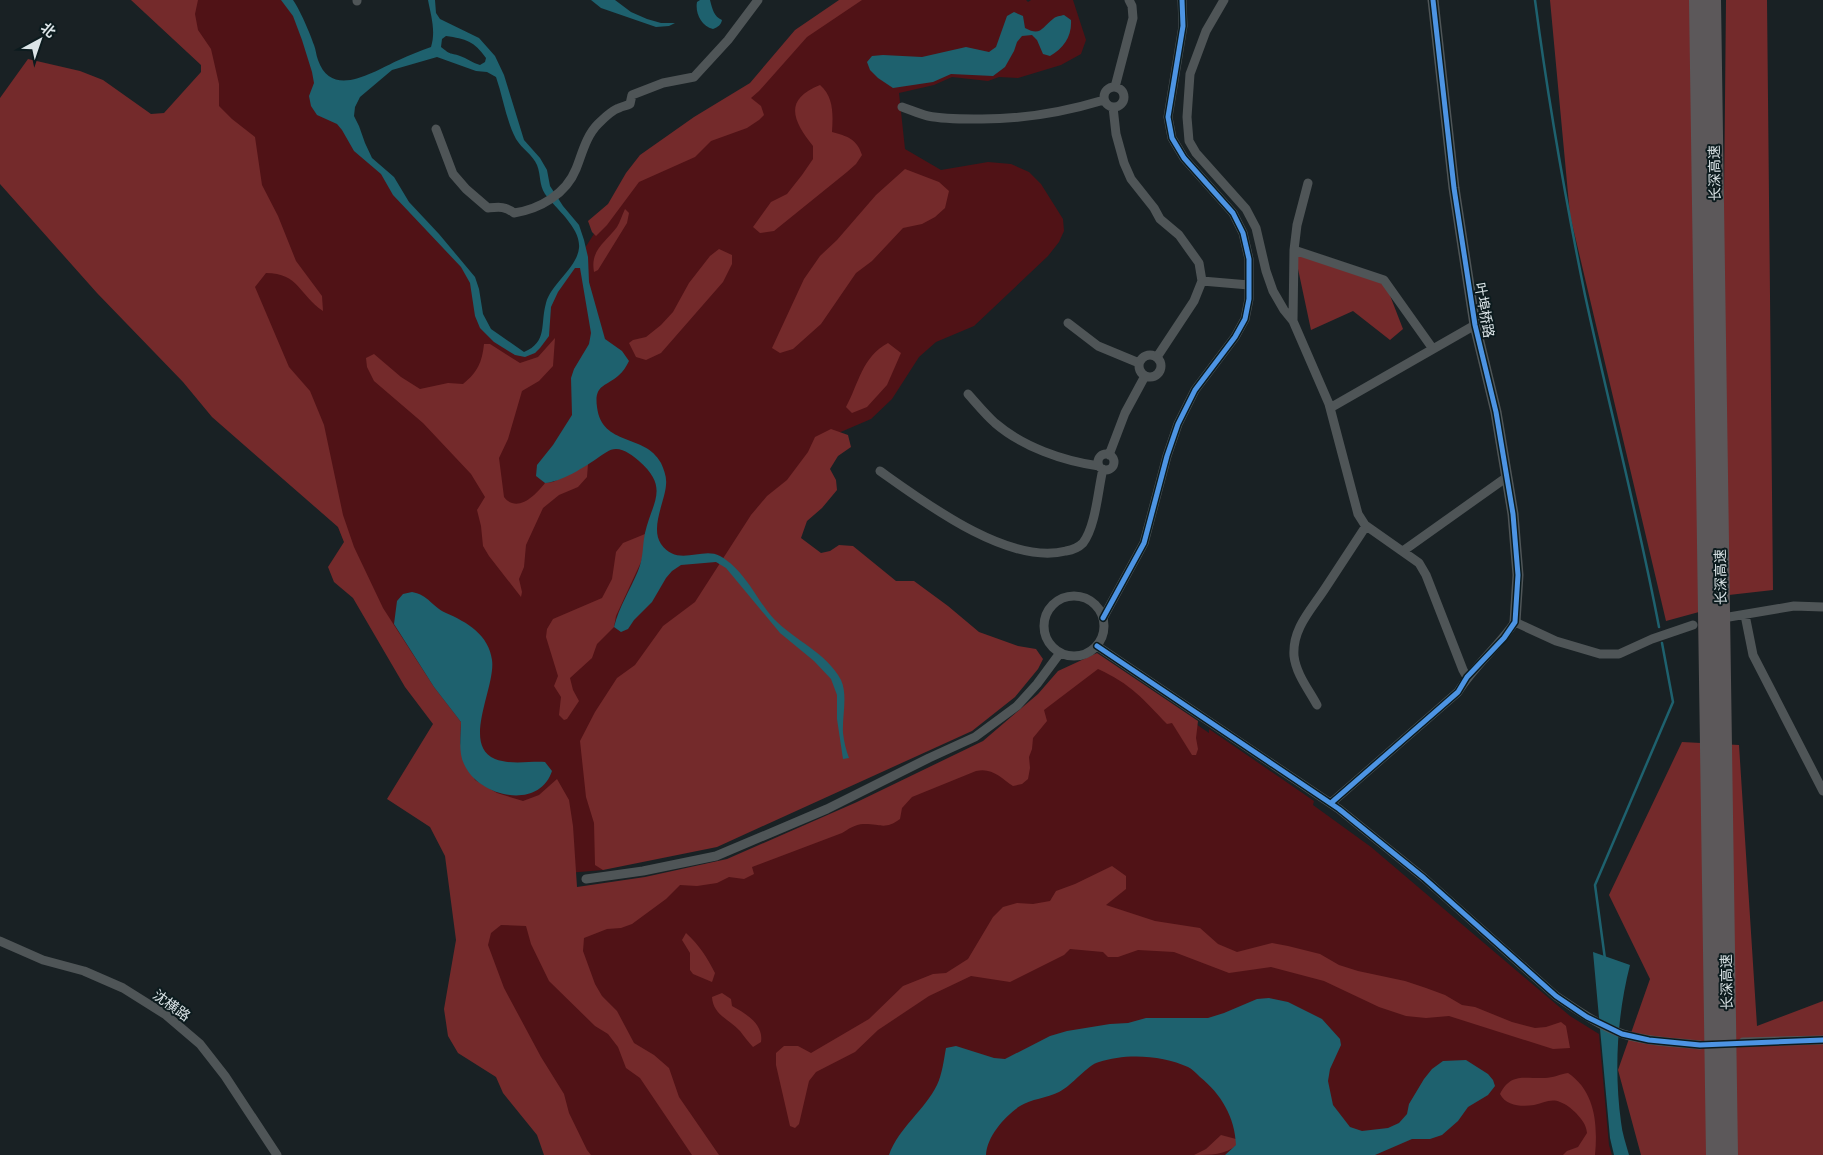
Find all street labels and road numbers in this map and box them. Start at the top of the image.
street label: 长深高速 [1704,145,1724,201]
street label: 叶埠桥路 [1471,281,1499,339]
street label: 长深高速 [1710,549,1730,605]
street label: 长深高速 [1716,954,1736,1010]
street label: 沈横路 [149,985,195,1025]

